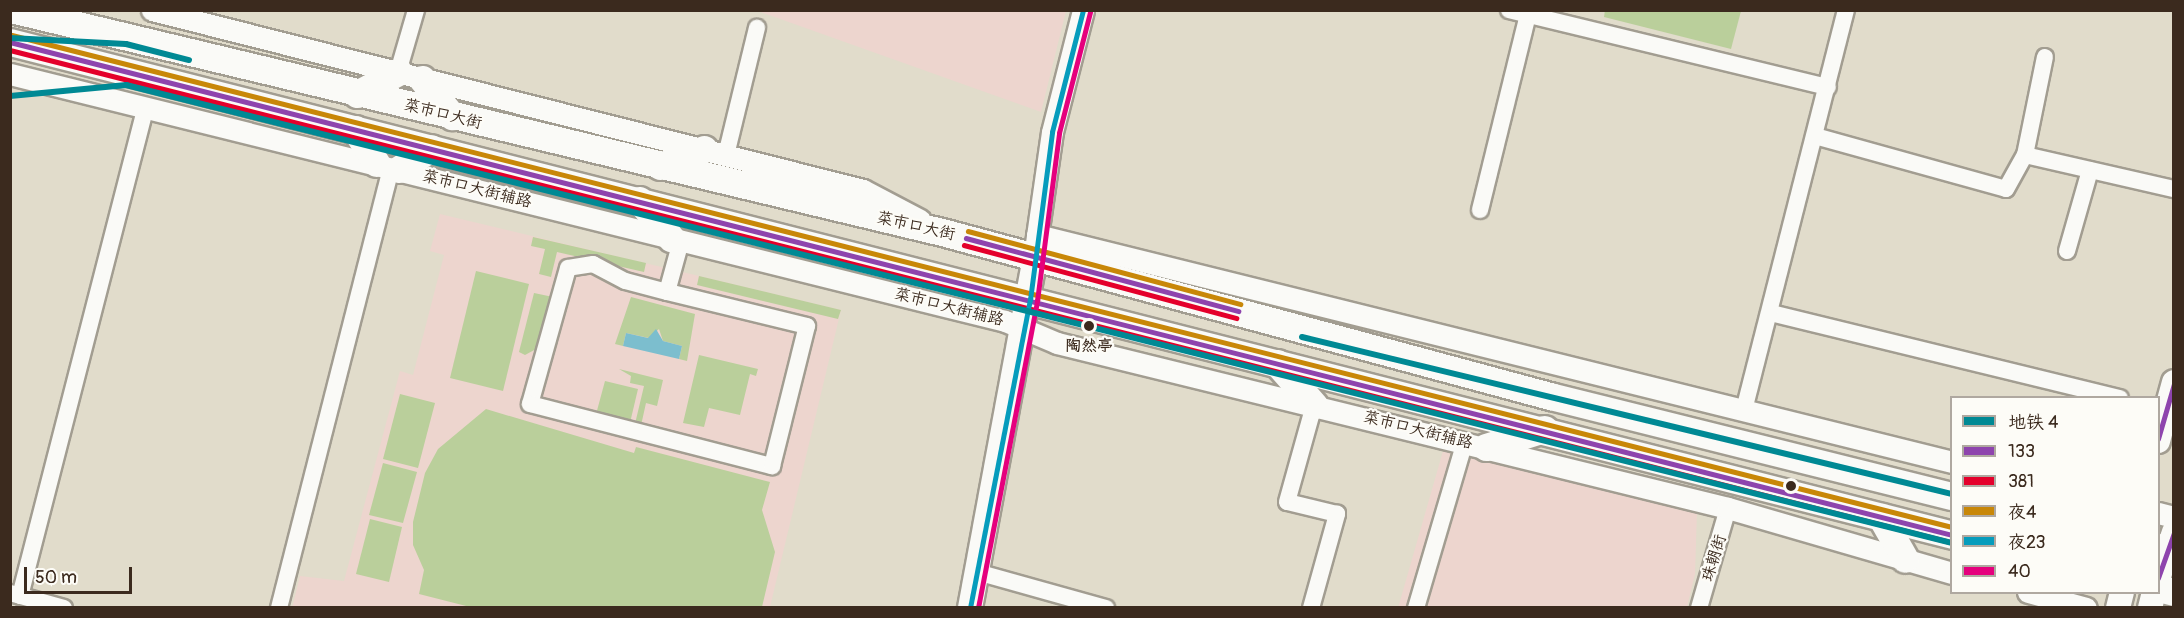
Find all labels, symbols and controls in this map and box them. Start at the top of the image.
street label: 菜市口大街 [402,95,484,133]
street label: 菜市口大街辅路 [420,166,534,212]
street label: 菜市口大街 [875,208,957,244]
street label: 菜市口大街辅路 [892,284,1006,330]
marker: 陶然亭 [1080,317,1098,335]
place label: 陶然亭 [1065,336,1113,356]
legend [1950,396,2160,594]
street label: 菜市口大街辅路 [1361,407,1475,453]
text: 地铁 4 [2008,411,2058,434]
text: 133 [2008,440,2035,463]
text: 381 [2008,470,2034,493]
unlabelled marker [1785,480,1797,492]
text: 夜4 [2008,501,2036,524]
text: 夜23 [2008,531,2046,554]
street label: 珠朝街 [1698,532,1730,584]
scale bar [27,555,135,593]
text: 40 [2008,560,2031,583]
text: 50 m [35,566,77,589]

